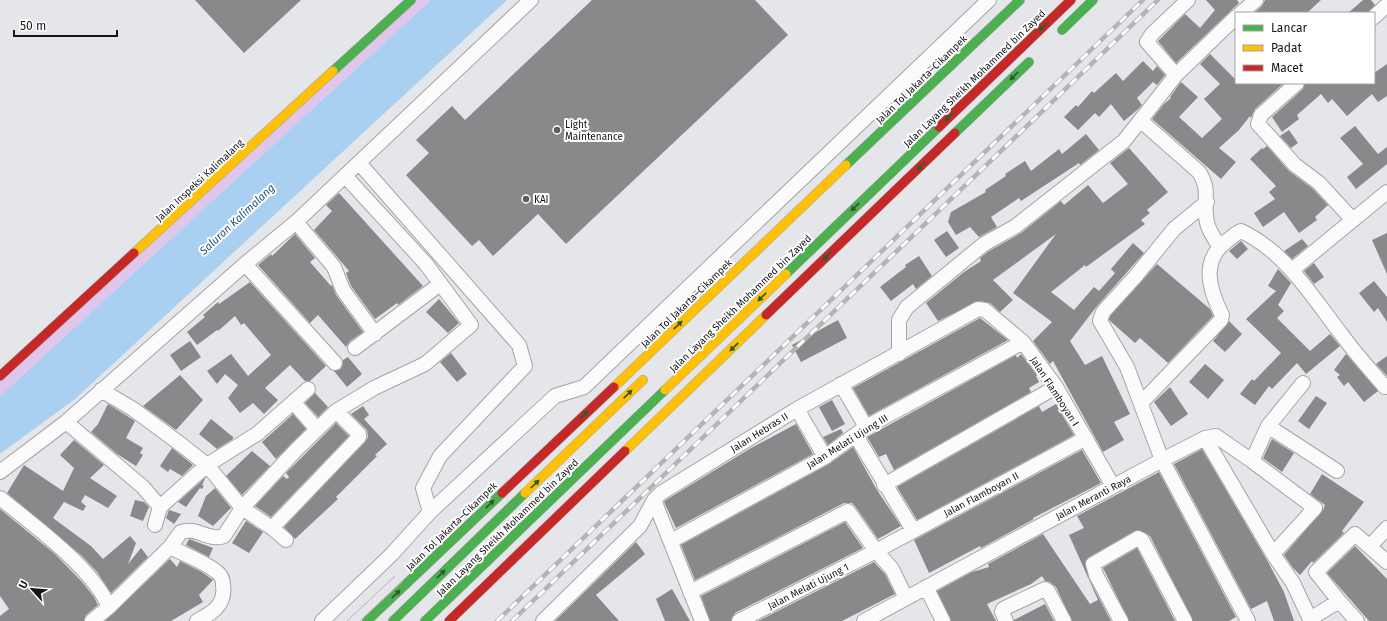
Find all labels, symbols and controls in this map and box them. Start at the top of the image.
street label: Jalan Layang Sheikh Mohammed bin Zayed [901,7,1048,150]
scale bar [14,12,117,38]
legend [1235,12,1375,84]
text: 50 m [20,19,46,33]
text: Lancar [1271,21,1308,35]
one-way arrow [1038,22,1048,32]
street label: Jalan Tol Jakarta–Cikampek [874,32,970,126]
text: Padat [1271,41,1303,55]
text: Macet [1271,61,1304,75]
one-way arrow [1010,71,1019,80]
one-way arrow [944,112,954,122]
place label: Light Maintenance [565,119,623,143]
marker: Light Maintenance [552,125,562,135]
street label: Jalan Inspeksi Kalimalang [153,136,247,225]
one-way arrow [916,161,926,171]
water label: Saluran Kalimalang [197,181,277,258]
marker: KAI [521,194,531,204]
place label: KAI [534,194,549,206]
one-way arrow [851,202,860,211]
street label: Jalan Layang Sheikh Mohammed bin Zayed [667,232,814,375]
one-way arrow [822,251,832,261]
street label: Jalan Tol Jakarta–Cikampek [639,256,735,350]
one-way arrow [757,293,767,302]
one-way arrow [673,320,683,330]
one-way arrow [729,342,739,351]
street label: Jalan Flamboyan I [1027,355,1081,428]
one-way arrow [623,389,633,399]
one-way arrow [579,410,589,420]
street label: Jalan Hebras II [729,410,790,455]
street label: Jalan Melati Ujung III [805,412,890,472]
street label: Jalan Layang Sheikh Mohammed bin Zayed [434,456,581,599]
street label: Jalan Flamboyan II [942,470,1021,520]
street label: Jalan Meranti Raya [1054,473,1133,523]
street label: Jalan Tol Jakarta–Cikampek [404,479,500,573]
one-way arrow [530,479,540,489]
one-way arrow [485,500,495,509]
street label: Jalan Melati Ujung 1 [766,561,851,612]
north arrow [12,569,52,609]
one-way arrow [436,570,446,579]
text: U [16,579,31,591]
one-way arrow [391,589,401,599]

